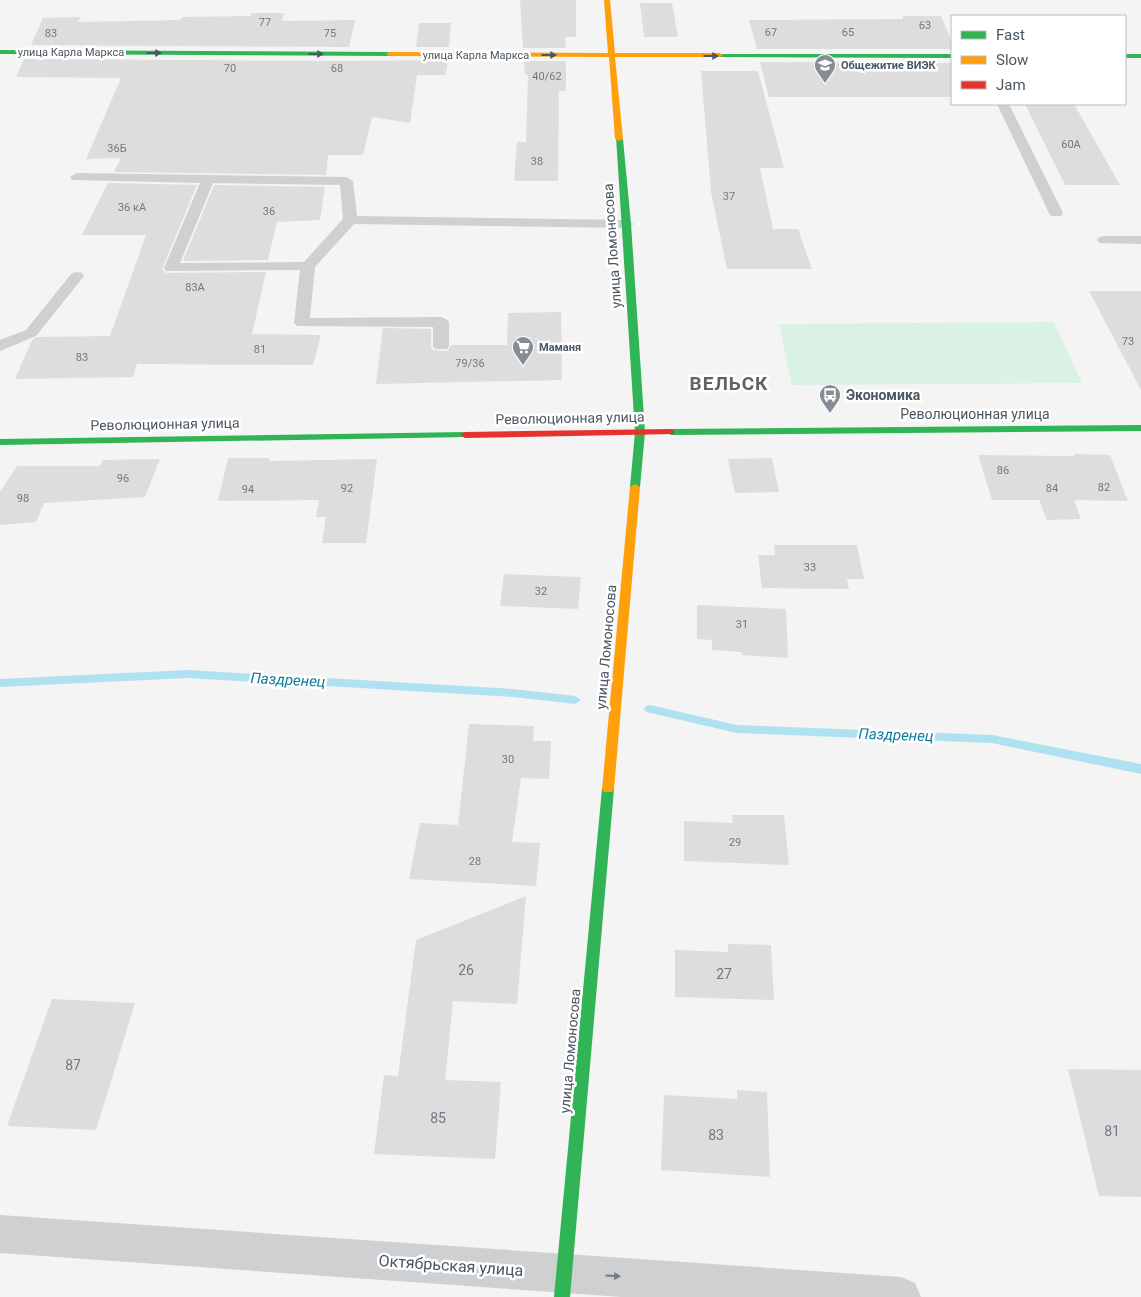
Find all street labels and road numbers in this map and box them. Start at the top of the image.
street label: улица Карла Маркса [18,46,124,59]
street label: улица Карла Маркса [423,49,529,62]
street label: улица Ломоносова [600,183,624,309]
street label: Революционная улица [900,406,1050,422]
street label: Революционная улица [495,409,645,427]
street label: Революционная улица [90,415,240,433]
street label: улица Ломоносова [593,584,619,710]
street label: улица Ломоносова [557,988,583,1114]
street label: Октябрьская улица [378,1251,524,1280]

